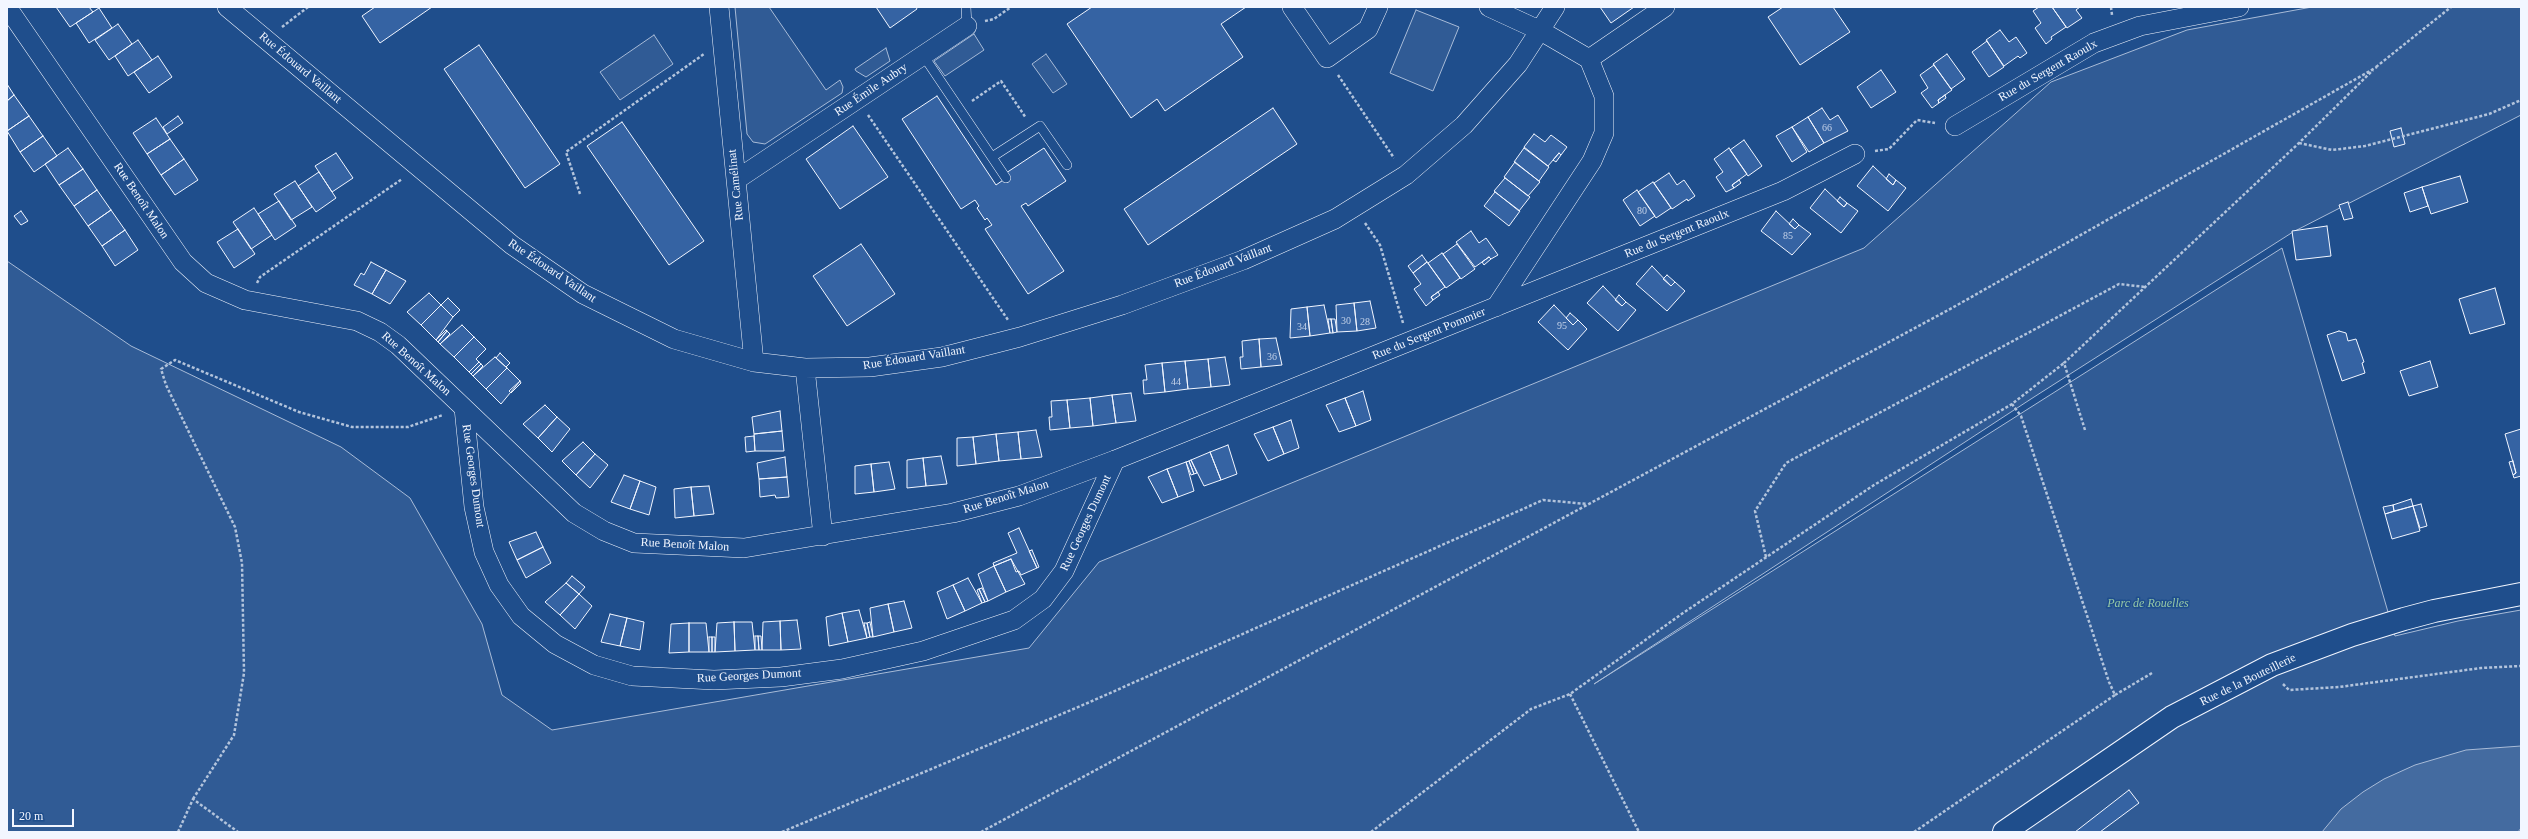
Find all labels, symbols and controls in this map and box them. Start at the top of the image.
street label: Rue Édouard Vaillant [256,29,344,107]
street label: Rue du Sergent Raoulx [1996,37,2100,105]
street label: Rue Émile Aubry [832,60,910,120]
house number: 66 [1822,122,1832,134]
street label: Rue Camélinat [725,149,747,221]
street label: Rue Benoît Malon [110,160,172,242]
house number: 80 [1637,205,1647,217]
street label: Rue du Sergent Raoulx [1623,206,1731,262]
house number: 85 [1783,230,1793,242]
street label: Rue Édouard Vaillant [505,236,599,306]
street label: Rue Édouard Vaillant [1172,241,1274,291]
street label: Rue du Sergent Pommier [1370,305,1488,363]
house number: 30 [1341,315,1351,327]
house number: 28 [1360,316,1370,328]
house number: 95 [1557,320,1567,332]
house number: 34 [1297,321,1307,333]
street label: Rue Benoît Malon [378,329,454,399]
street label: Rue Édouard Vaillant [862,343,966,373]
house number: 36 [1267,351,1277,363]
house number: 44 [1171,376,1181,388]
street label: Rue Georges Dumont [459,423,487,529]
street label: Rue Georges Dumont [1057,473,1115,573]
street label: Rue Benoît Malon [962,477,1050,517]
street label: Rue Benoît Malon [640,535,730,555]
park label: Parc de Rouelles [2107,597,2189,611]
street label: Rue de la Bouteillerie [2198,651,2298,709]
street label: Rue Georges Dumont [696,666,802,686]
scale bar [14,801,76,827]
text: 20 m [19,809,43,823]

